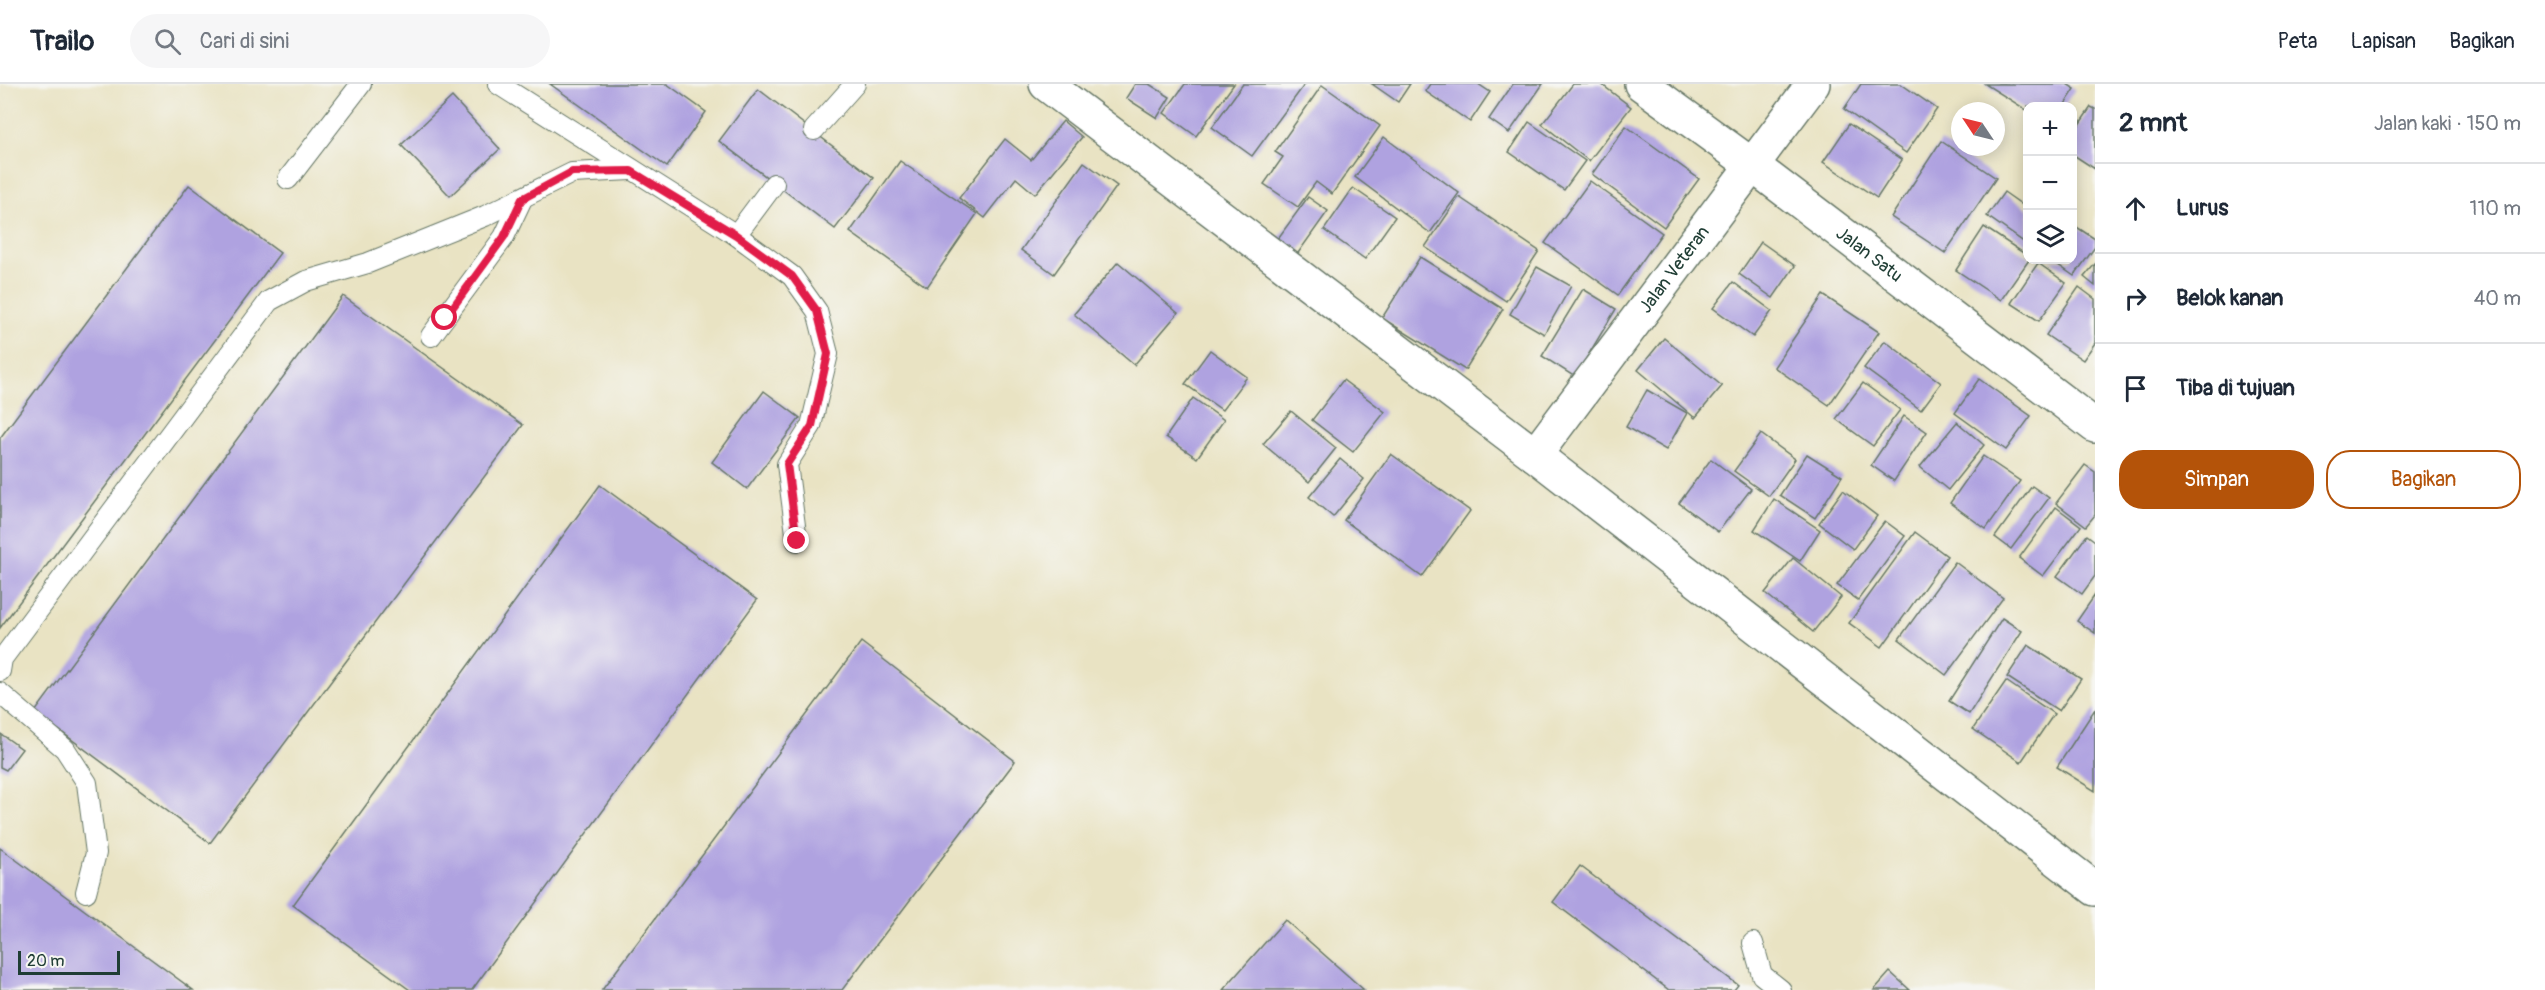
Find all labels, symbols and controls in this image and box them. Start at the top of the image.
search box [130,14,550,68]
text: Trailo [30,24,94,59]
icon: search [151,25,184,58]
text: Cari di sini [199,27,289,55]
text: Peta [2277,28,2318,55]
text: Lapisan [2351,28,2416,55]
text: Bagikan [2449,28,2515,55]
north arrow [1951,102,2005,156]
map controls [2023,102,2077,264]
button: + [2023,102,2077,156]
text: 2 mnt [2119,107,2187,139]
text: Jalan kaki · 150 m [2374,111,2521,136]
button: − [2023,156,2077,210]
icon: ahead [2119,192,2152,225]
text: Lurus [2176,194,2228,222]
text: 110 m [2470,196,2521,221]
button: layers [2023,210,2077,264]
street label: Jalan Veteran [1634,221,1714,318]
street label: Jalan Satu [1831,222,1907,287]
icon: right [2119,282,2152,315]
text: Belok kanan [2176,284,2284,312]
text: 40 m [2474,286,2521,311]
route start [431,304,457,330]
icon: arrive [2119,372,2152,405]
text: Tiba di tujuan [2176,374,2295,402]
button: Simpan [2119,450,2314,509]
button: Bagikan [2326,450,2521,509]
route end [783,527,809,553]
scale bar [18,948,120,976]
text: 20 m [27,951,65,971]

